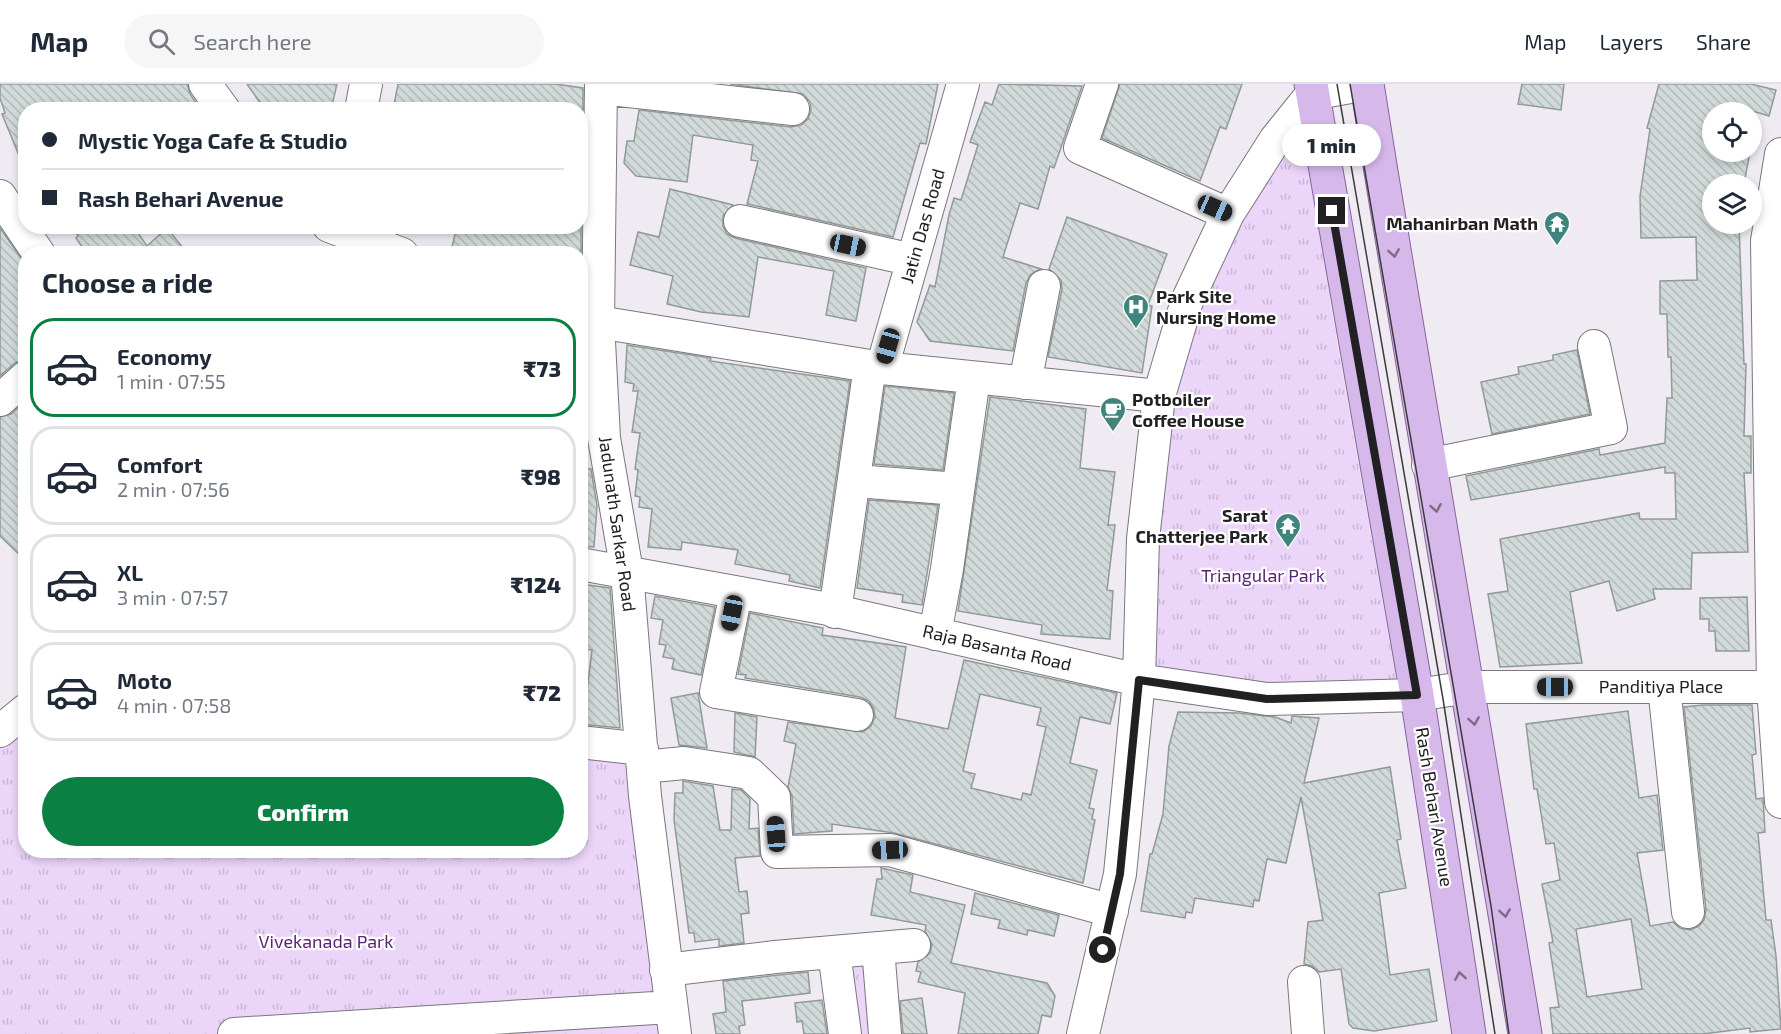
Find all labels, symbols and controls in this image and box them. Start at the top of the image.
search box [124,14,544,68]
text: Map [30,24,88,58]
icon: search [145,25,178,58]
text: Search here [193,28,312,54]
text: Map [1524,29,1566,54]
text: Layers [1599,29,1663,54]
text: Share [1696,29,1751,54]
map controls [1702,102,1762,234]
button: locate [1702,102,1762,162]
callout: 1 min [1282,124,1382,166]
text: Mystic Yoga Cafe & Studio [78,127,348,153]
text: 1 min [1307,133,1356,157]
street label: Jatin Das Road [895,166,949,286]
button: layers [1702,174,1762,234]
text: Rash Behari Avenue [78,185,284,211]
car [1195,192,1235,224]
route end [1318,197,1345,224]
temple icon: Mahanirban Math [1542,209,1572,247]
place label: Mahanirban Math [1386,212,1538,234]
car [829,232,867,258]
one-way arrow [1388,249,1400,258]
text: Choose a ride [42,266,213,298]
place label: Park Site Nursing Home [1156,285,1276,328]
hospital icon: Park Site Nursing Home [1121,292,1151,330]
car [874,326,902,366]
icon: car [45,341,99,395]
text: Economy [117,343,212,369]
text: ₹73 [523,355,561,381]
text: 1 min · 07:55 [117,369,226,393]
place label: Potboiler Coffee House [1132,388,1244,431]
cafe icon: Potboiler Coffee House [1098,395,1128,433]
street label: Jadunath Sarkar Road [595,435,641,613]
icon: car [45,449,99,503]
text: Comfort [117,451,202,477]
text: ₹98 [521,463,561,489]
text: 2 min · 07:56 [117,477,230,501]
one-way arrow [1429,503,1442,513]
place label: Sarat Chatterjee Park [1136,504,1269,547]
temple icon: Sarat Chatterjee Park [1273,511,1303,549]
icon: car [45,557,99,611]
text: XL [117,559,143,585]
park label: Triangular Park [1201,564,1325,586]
text: ₹124 [511,571,561,597]
text: 3 min · 07:57 [117,585,228,609]
car [720,594,744,632]
street label: Raja Basanta Road [921,619,1074,675]
icon: car [45,665,99,719]
text: Moto [117,667,172,693]
street label: Panditiya Place [1599,675,1723,697]
car [1537,678,1573,696]
text: ₹72 [523,679,561,705]
text: 4 min · 07:58 [117,693,231,717]
one-way arrow [1467,715,1480,725]
street label: Rash Behari Avenue [1412,725,1458,888]
button: Confirm [42,777,564,846]
car [766,815,786,853]
car [872,840,908,860]
one-way arrow [1499,908,1511,918]
park label: Vivekanada Park [259,930,393,952]
route start [1089,936,1116,963]
one-way arrow [1455,972,1467,981]

